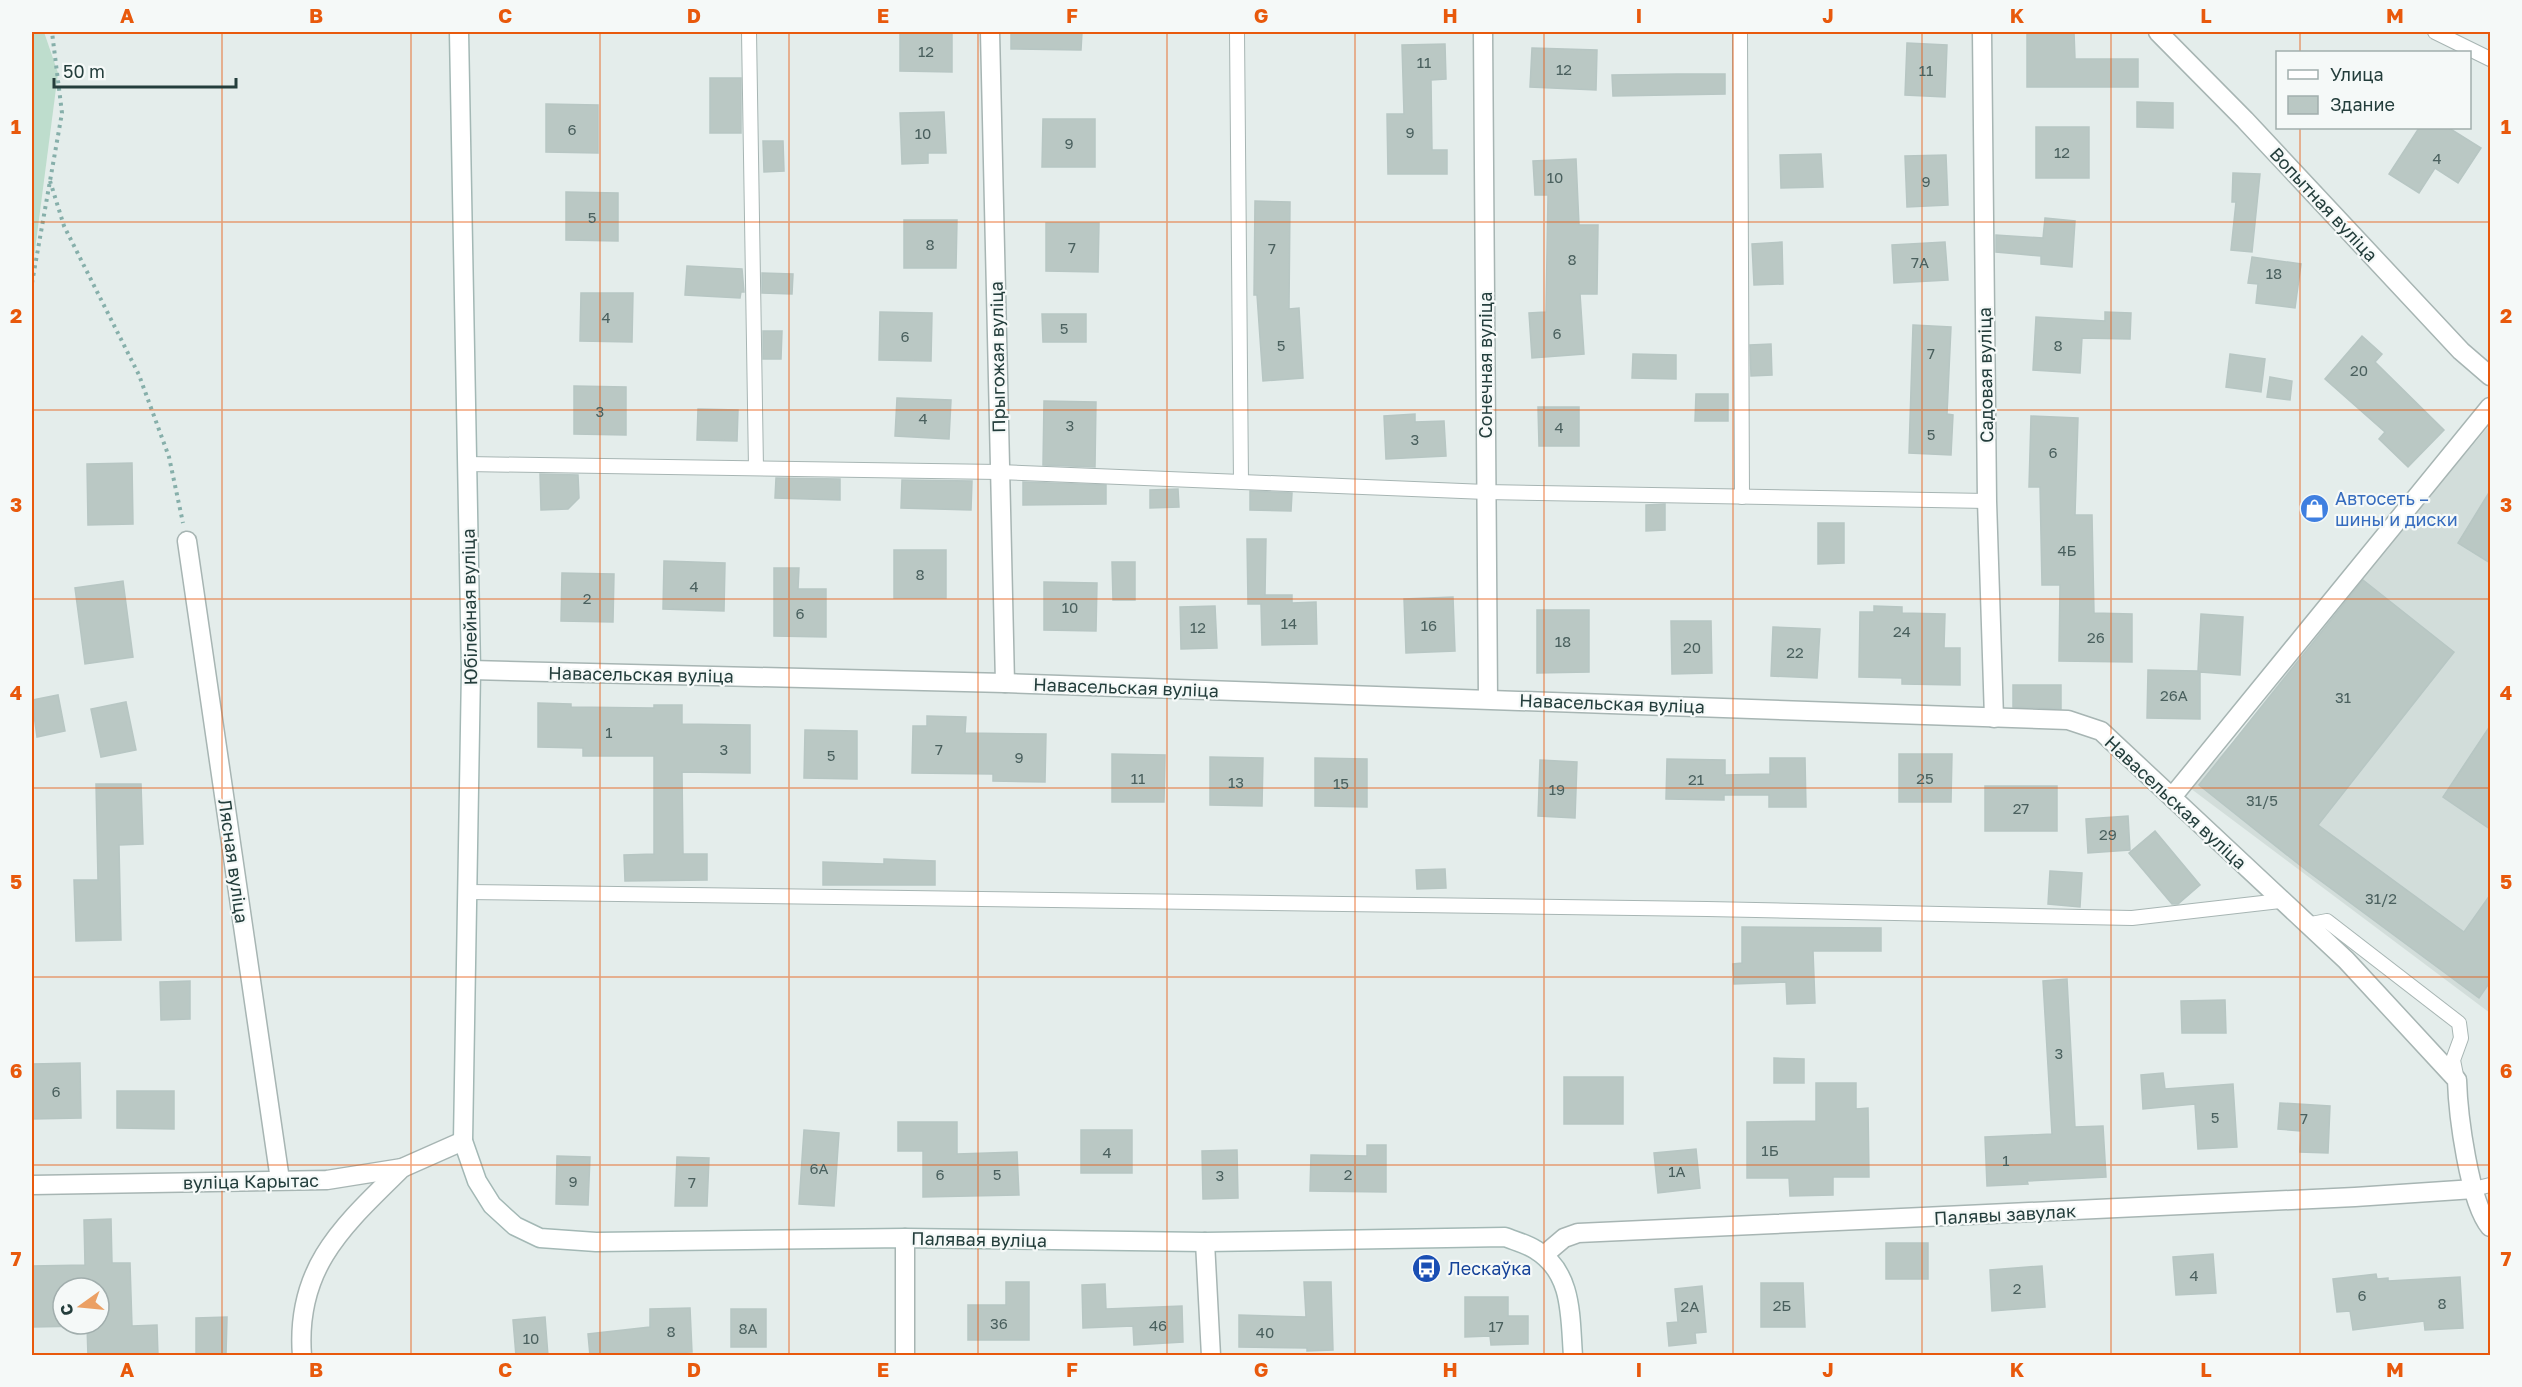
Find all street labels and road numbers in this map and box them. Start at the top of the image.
street label: Вопытная вуліца [2266,142,2382,266]
street label: Прыгожая вуліца [985,281,1009,433]
street label: Сонечная вуліца [1474,292,1496,438]
street label: Садовая вуліца [1973,307,1997,443]
street label: Юбілейная вуліца [457,528,481,686]
street label: Навасельская вуліца [548,661,734,687]
street label: Навасельская вуліца [1033,673,1219,701]
street label: Навасельская вуліца [1519,689,1705,717]
street label: Навасельская вуліца [2101,731,2251,873]
street label: Лясная вуліца [214,797,254,925]
street label: вуліца Карытас [183,1169,319,1193]
street label: Палявы завулак [1933,1199,2077,1229]
street label: Палявая вуліца [911,1227,1047,1251]

